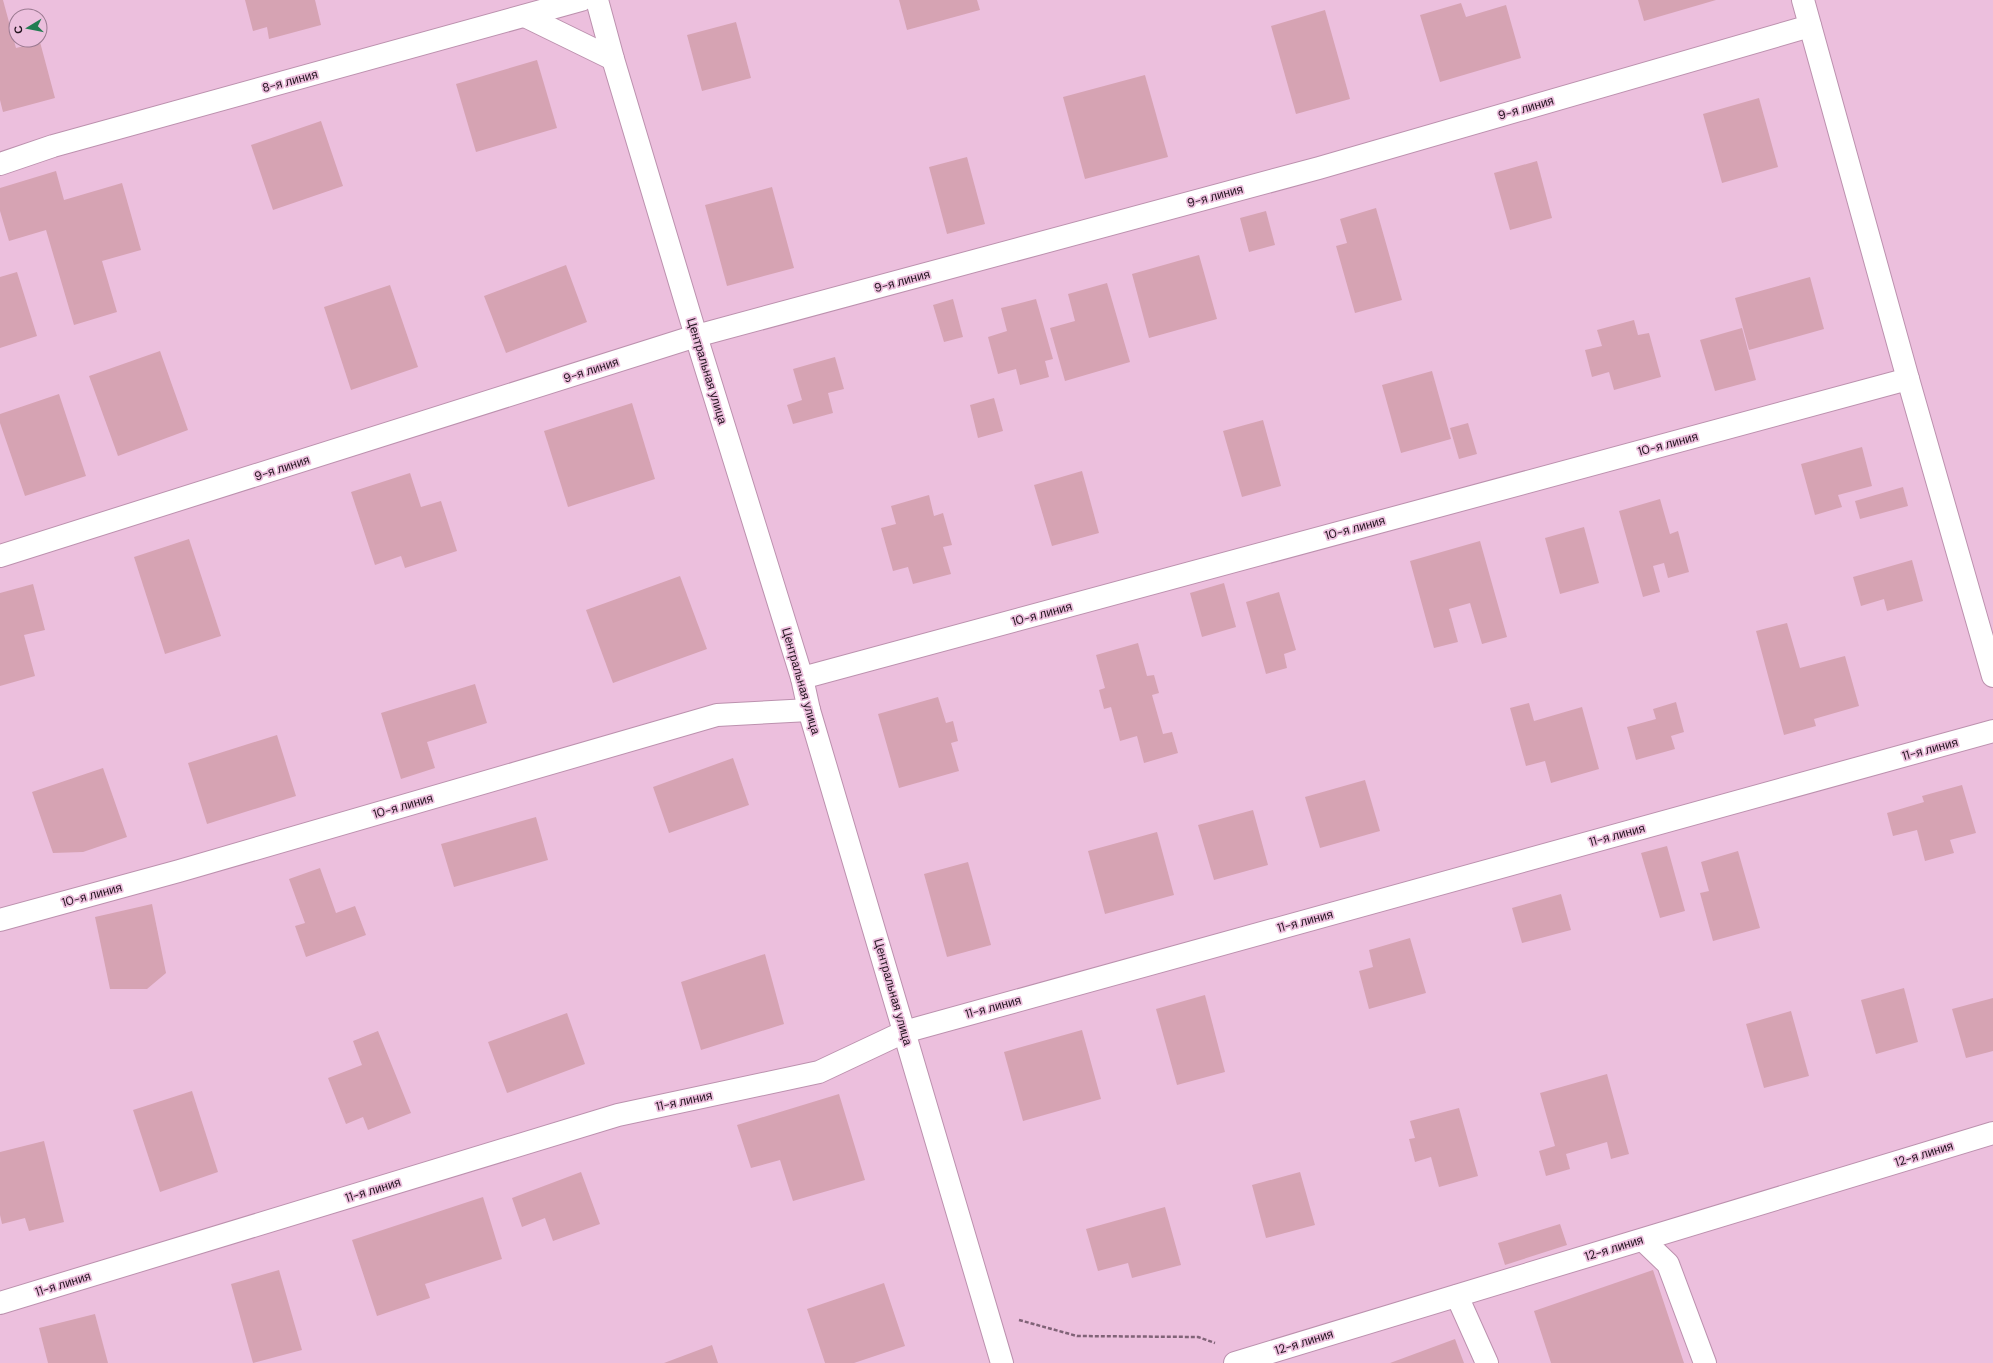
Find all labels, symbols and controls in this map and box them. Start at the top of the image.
north arrow [8,8,48,48]
text: С [11,25,26,35]
street label: 8-я линия [260,66,320,96]
street label: 9-я линия [1496,92,1556,124]
street label: 9-я линия [1185,181,1245,211]
street label: 9-я линия [872,266,932,296]
street label: Центральная улица [683,316,731,426]
street label: 9-я линия [561,354,621,386]
street label: 10-я линия [1636,428,1700,460]
street label: 9-я линия [252,452,312,484]
street label: 10-я линия [1323,512,1387,544]
street label: 10-я линия [1010,598,1074,630]
street label: Центральная улица [778,626,824,737]
street label: 11-я линия [1900,734,1960,764]
street label: 10-я линия [371,790,435,822]
street label: 11-я линия [1587,820,1647,850]
street label: 10-я линия [60,879,124,911]
street label: 11-я линия [1275,906,1335,936]
street label: Центральная улица [870,937,916,1048]
street label: 11-я линия [963,992,1023,1022]
street label: 11-я линия [654,1087,714,1115]
street label: 12-я линия [1893,1138,1955,1170]
street label: 11-я линия [343,1174,403,1206]
street label: 12-я линия [1583,1232,1645,1264]
street label: 11-я линия [33,1268,93,1300]
street label: 12-я линия [1273,1326,1335,1358]

